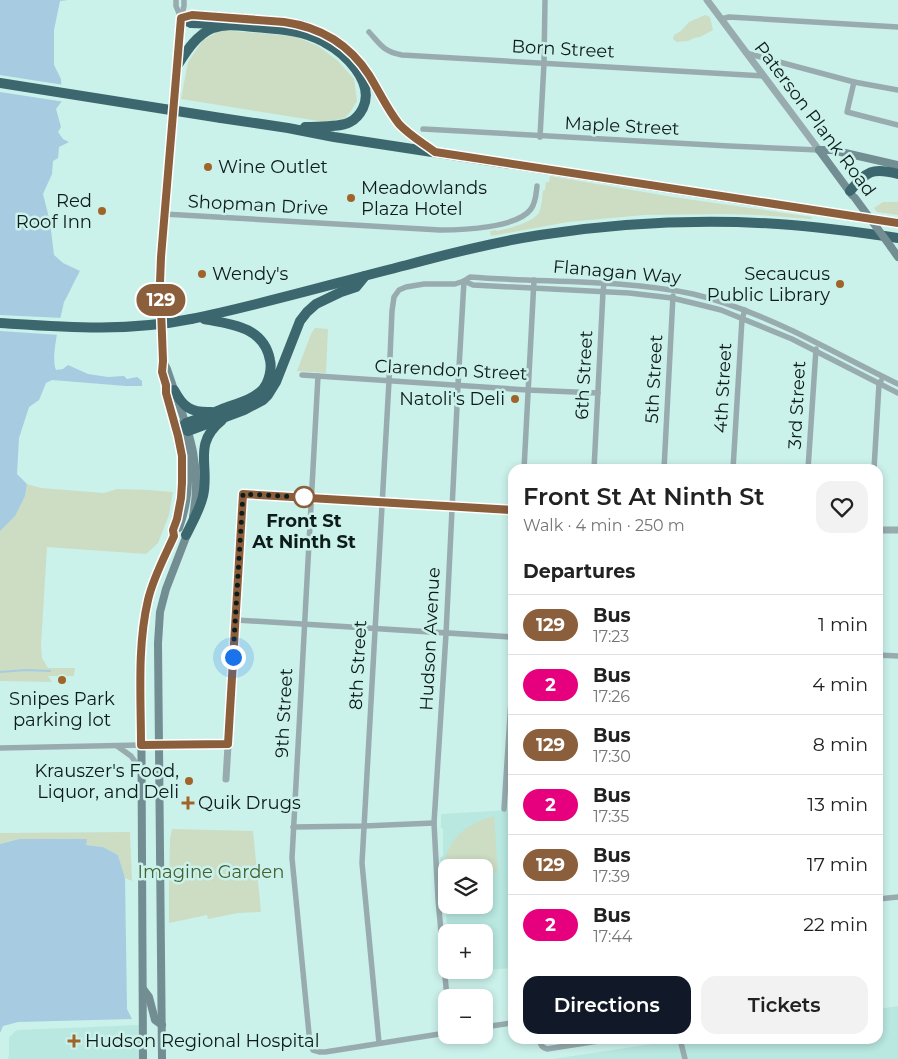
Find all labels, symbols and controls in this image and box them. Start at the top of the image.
street label: Born Street [511,35,615,63]
street label: Paterson Plank Road [750,37,880,201]
street label: Maple Street [564,112,680,140]
place label: Wine Outlet [218,156,328,178]
marker: Wine Outlet [202,161,214,173]
place label: Meadowlands Plaza Hotel [361,177,487,220]
place label: Red Roof Inn [16,190,92,233]
street label: Shopman Drive [187,190,329,220]
marker: Meadowlands Plaza Hotel [345,192,357,204]
marker: Red Roof Inn [96,205,108,217]
street label: Flanagan Way [552,255,682,289]
place label: Wendy's [212,263,289,285]
place label: Secaucus Public Library [707,263,830,306]
marker: Wendy's [196,268,208,280]
marker: Secaucus Public Library [834,278,846,290]
line badge: 129 [132,284,190,316]
text: 129 [146,289,176,311]
street label: 6th Street [571,330,597,420]
street label: 5th Street [641,334,667,424]
street label: 4th Street [710,342,736,434]
street label: Clarendon Street [374,355,528,385]
street label: 3rd Street [784,360,810,450]
place label: Natoli's Deli [399,388,505,410]
marker: Natoli's Deli [509,393,521,405]
button: heart [816,481,868,533]
text: Front St At Ninth St [523,482,764,511]
marker: Front St At Ninth St [293,486,315,508]
place label: Front St At Ninth St [251,510,356,553]
text: Walk · 4 min · 250 m [523,516,685,535]
text: Departures [523,560,635,583]
street label: Hudson Avenue [415,566,445,711]
text: Bus [593,604,631,627]
text: 1 min [818,613,868,636]
text: 129 [536,614,565,636]
street label: 8th Street [345,619,371,711]
text: 17:23 [593,627,629,646]
your location [221,645,246,670]
text: Bus [593,664,631,687]
street label: 9th Street [271,668,297,758]
text: 4 min [812,673,868,696]
marker: Snipes Park parking lot [56,674,68,686]
text: 2 [545,674,556,696]
text: 17:26 [593,687,630,706]
place label: Snipes Park parking lot [9,688,115,731]
text: Bus [593,724,631,747]
text: 8 min [813,733,868,756]
text: 129 [536,734,565,756]
text: 17:30 [593,747,631,766]
place label: Krauszer's Food, Liquor, and Deli [34,760,179,803]
marker: Krauszer's Food, Liquor, and Deli [183,775,195,787]
text: Bus [593,784,631,807]
place label: Quik Drugs [198,792,301,814]
text: 13 min [807,793,868,816]
text: 2 [545,794,556,816]
marker: Quik Drugs [182,797,194,809]
text: 17:35 [593,807,629,826]
text: Bus [593,844,631,867]
text: 17 min [807,853,868,876]
text: 129 [536,854,565,876]
map controls [438,859,493,1044]
button: layers [438,859,493,914]
park label: Imagine Garden [138,861,284,883]
text: 17:39 [593,867,630,886]
text: Bus [593,904,631,927]
text: 22 min [803,913,868,936]
text: 2 [545,914,556,936]
button: + [438,924,493,979]
text: 17:44 [593,927,632,946]
button: Directions [523,976,691,1034]
button: Tickets [701,976,868,1034]
button: − [438,989,493,1044]
place label: Hudson Regional Hospital [85,1030,320,1052]
marker: Hudson Regional Hospital [67,1034,81,1048]

